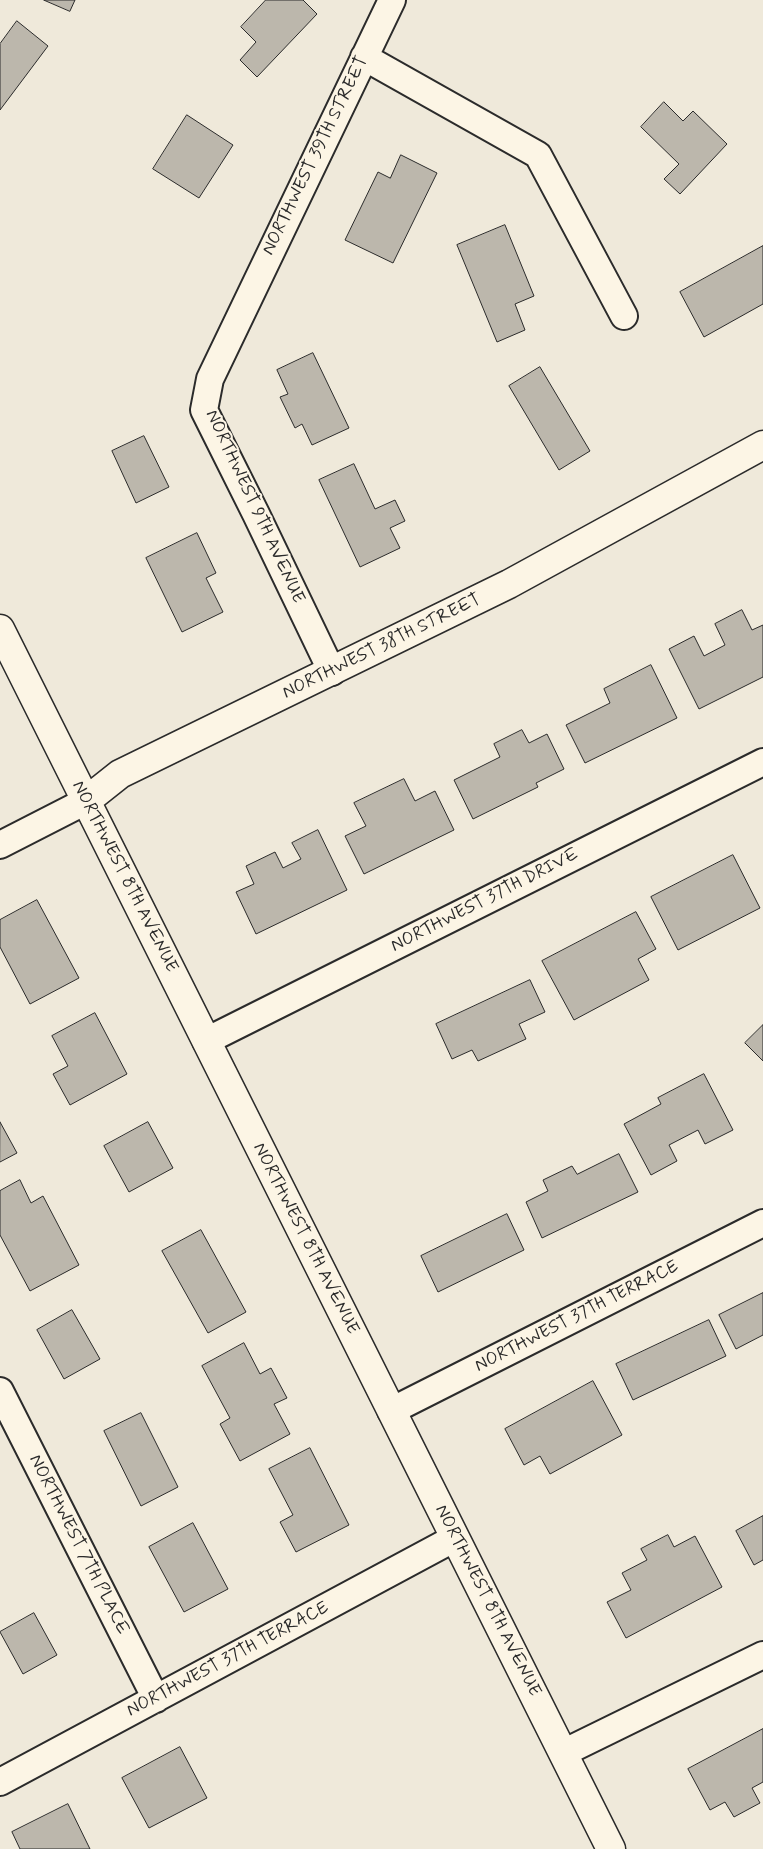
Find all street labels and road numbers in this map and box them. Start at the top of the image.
street label: NORTHWEST 39TH STREET [258,53,374,259]
street label: NORTHWEST 9TH AVENUE [200,407,308,607]
street label: NORTHWEST 38TH STREET [279,590,485,704]
street label: NORTHWEST 8TH AVENUE [66,778,182,976]
street label: NORTHWEST 37TH DRIVE [388,844,582,958]
street label: NORTHWEST 8TH AVENUE [247,1140,363,1338]
street label: NORTHWEST 37TH TERRACE [472,1256,682,1378]
street label: NORTHWEST 7TH PLACE [23,1451,133,1639]
street label: NORTHWEST 8TH AVENUE [429,1502,545,1700]
street label: NORTHWEST 37TH TERRACE [123,1598,333,1722]

